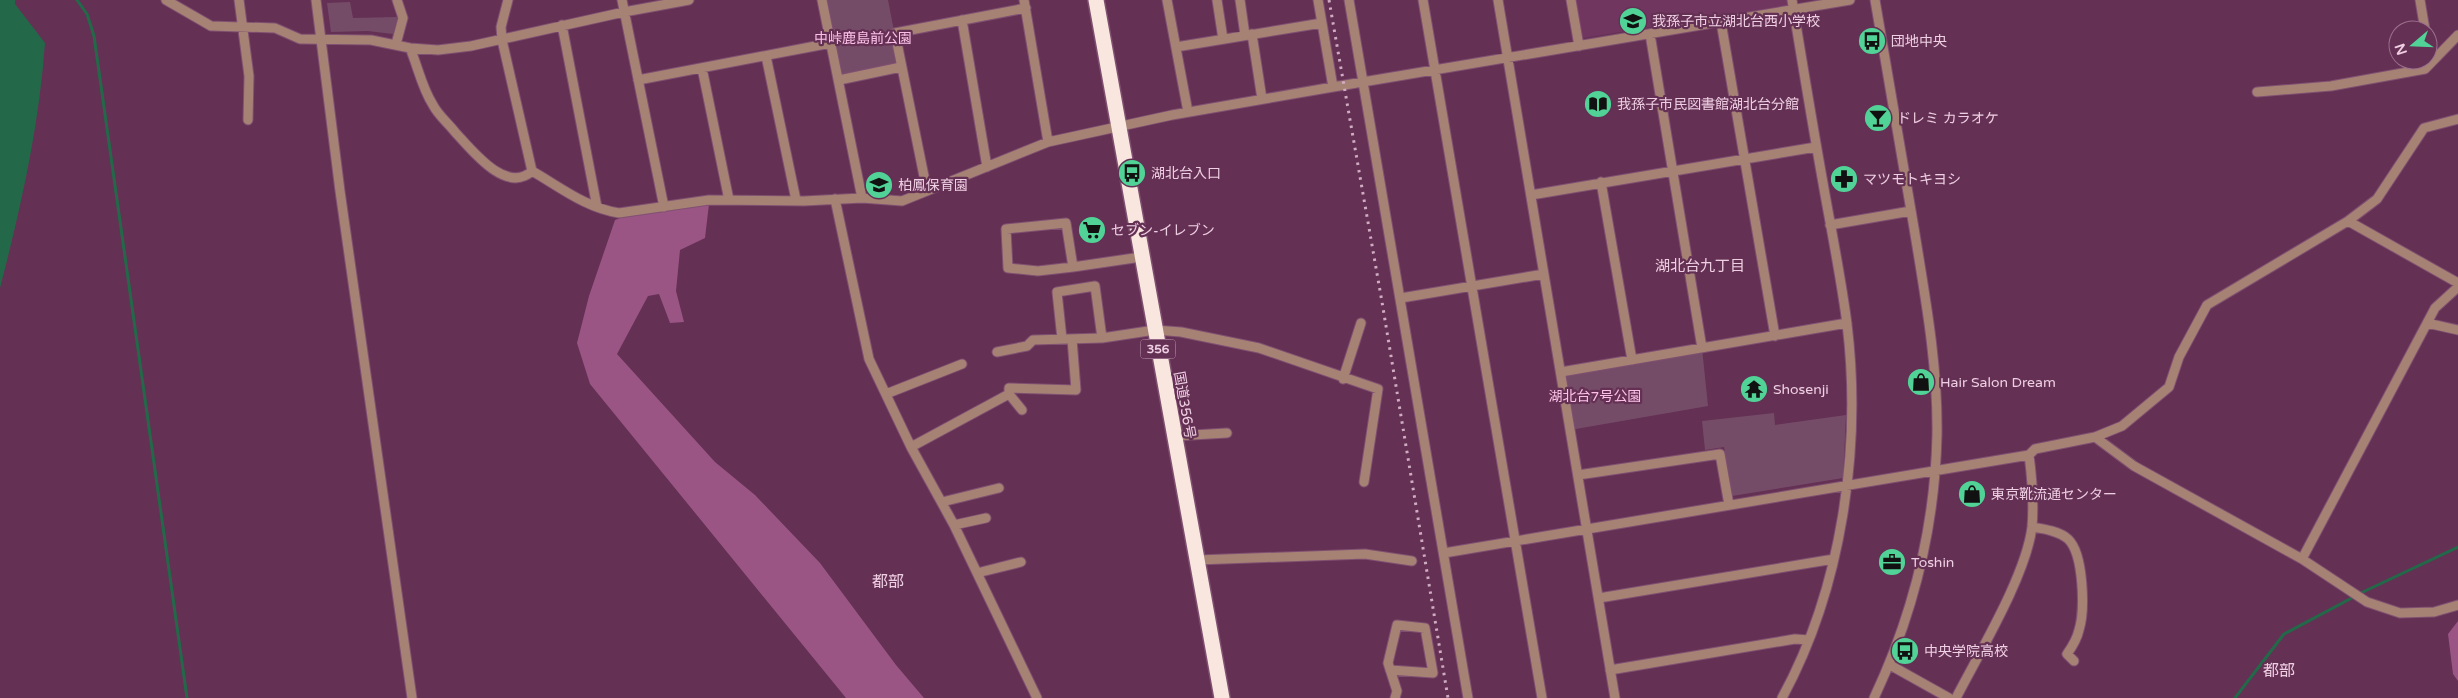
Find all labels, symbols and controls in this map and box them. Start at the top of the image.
school or university icon: 我孫子市立湖北台西小学校 [1618,6,1648,36]
place label: 我孫子市立湖北台西小学校 [1652,13,1820,30]
north arrow [2388,20,2438,70]
bus stop icon: 団地中央 [1857,26,1887,56]
park label: 中峠鹿島前公園 [814,30,912,47]
place label: 団地中央 [1891,33,1947,50]
text: N [2391,41,2411,57]
library icon: 我孫子市民図書館湖北台分館 [1583,89,1613,119]
place label: 我孫子市民図書館湖北台分館 [1617,96,1799,113]
bar icon: ドレミ カラオケ [1863,103,1893,133]
place label: ドレミ カラオケ [1897,110,1999,127]
bus stop icon: 湖北台入口 [1117,158,1147,188]
pharmacy icon: マツモトキヨシ [1829,164,1859,194]
place label: 湖北台入口 [1151,165,1221,182]
school or university icon: 柏鳳保育園 [864,170,894,200]
place label: マツモトキヨシ [1863,171,1961,188]
place label: 柏鳳保育園 [898,177,968,194]
supermarket icon: セブン-イレブン [1077,215,1107,245]
place label: セブン-イレブン [1111,222,1215,239]
district label: 湖北台九丁目 [1655,257,1745,275]
road number: 356 [1140,339,1176,358]
shop icon: Hair Salon Dream [1906,367,1936,397]
street label: 国道356号 [1170,370,1199,440]
temple icon: Shosenji [1739,374,1769,404]
place label: Hair Salon Dream [1940,374,2056,391]
place label: Shosenji [1773,381,1829,398]
park label: 湖北台7号公園 [1549,388,1641,405]
shop icon: 東京靴流通センター [1957,479,1987,509]
place label: 東京靴流通センター [1991,486,2117,503]
office icon: Toshin [1877,547,1907,577]
place label: Toshin [1911,554,1954,571]
district label: 都部 [872,572,904,592]
bus stop icon: 中央学院高校 [1890,636,1920,666]
place label: 中央学院高校 [1924,643,2008,660]
district label: 都部 [2263,661,2295,681]

